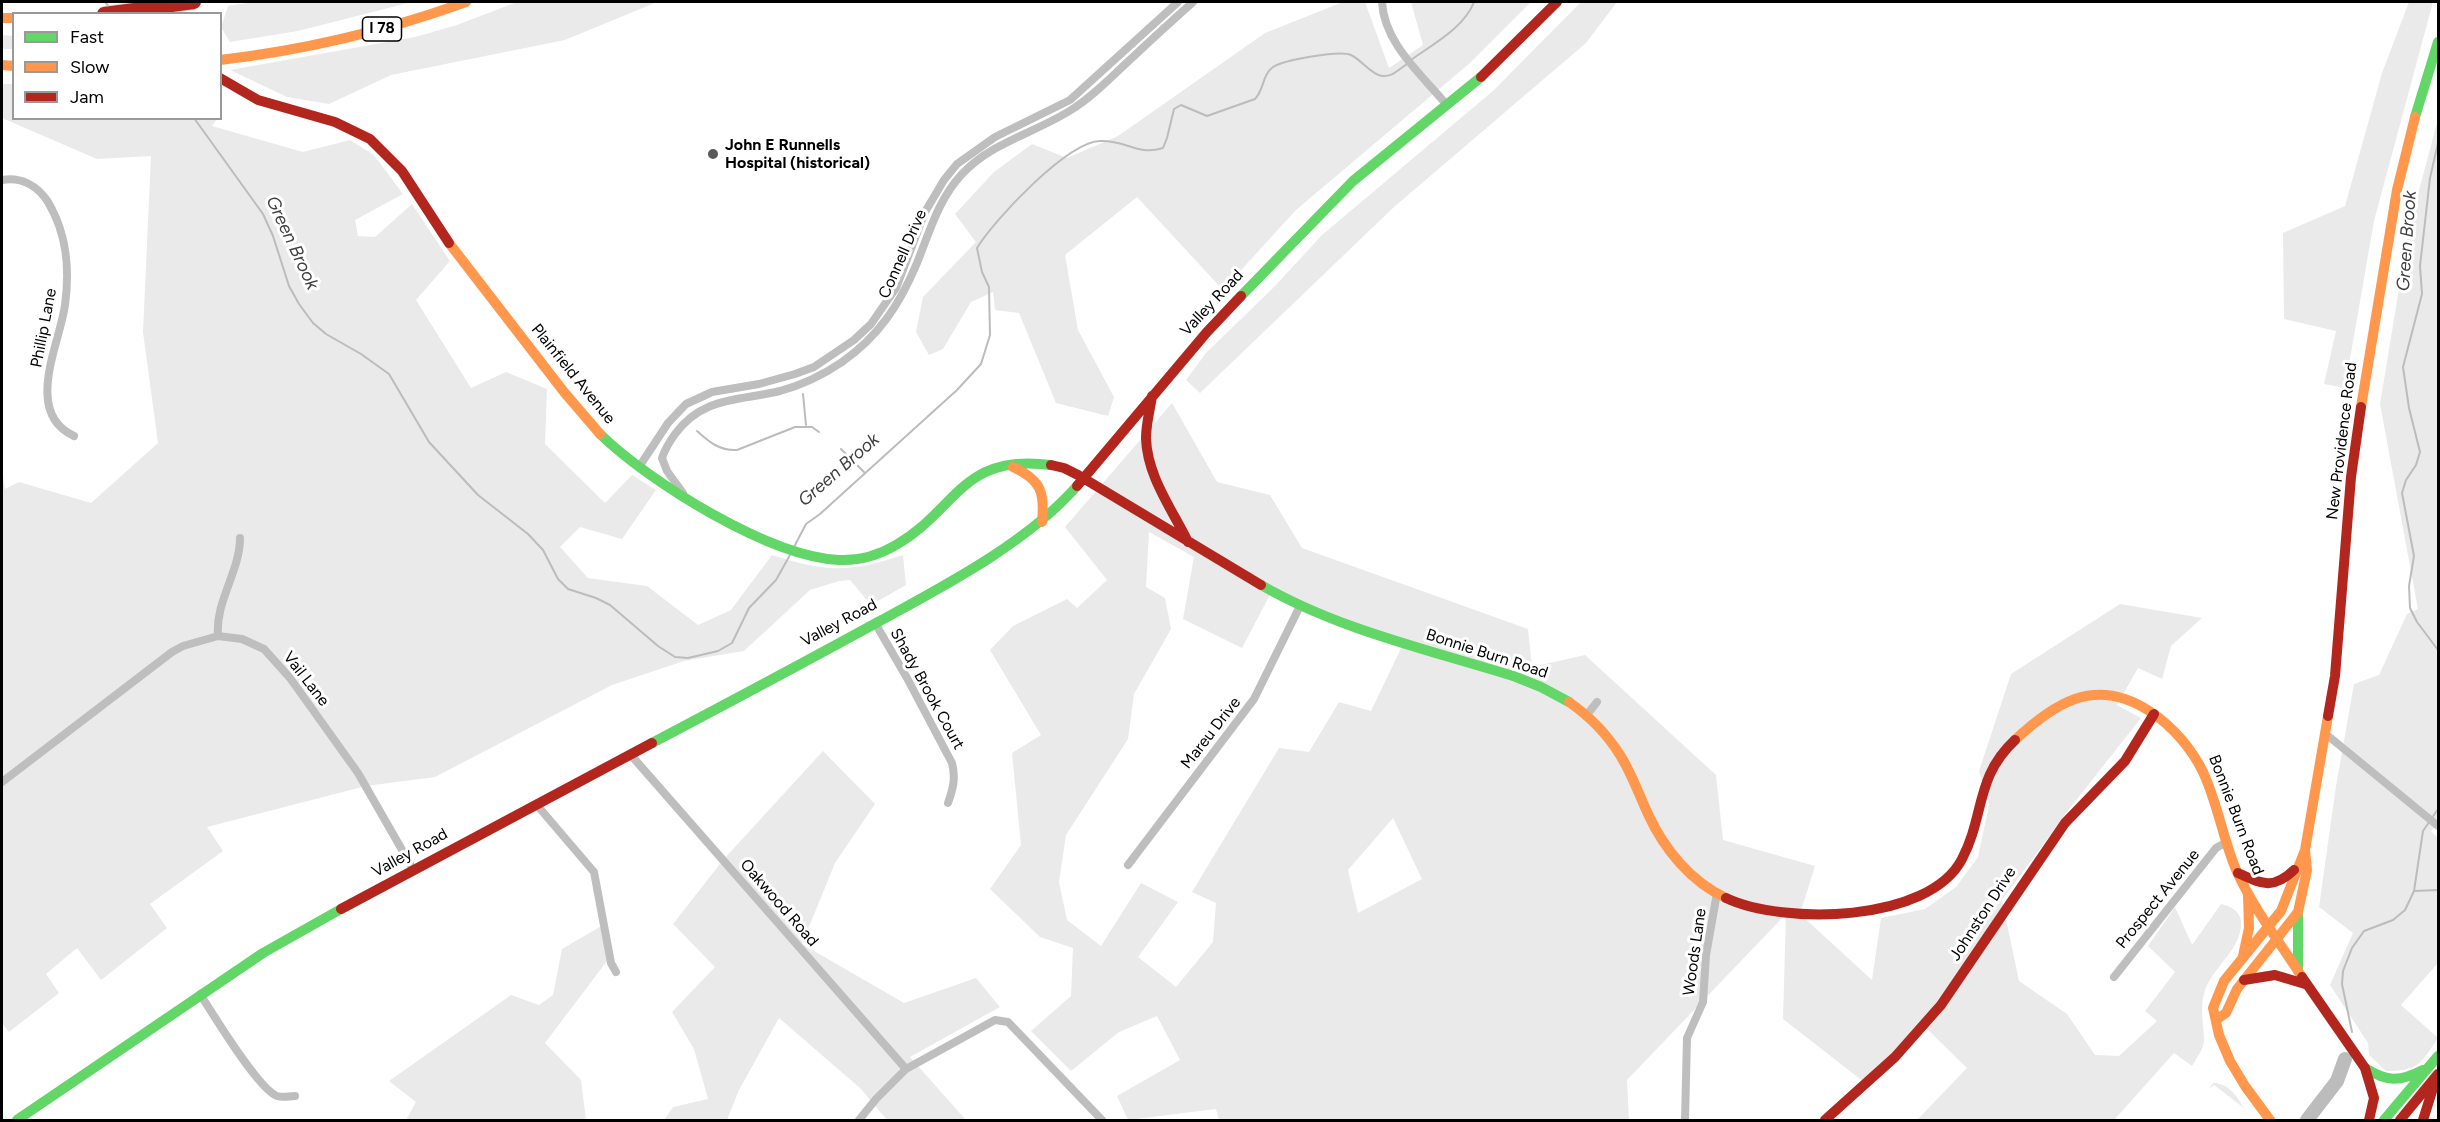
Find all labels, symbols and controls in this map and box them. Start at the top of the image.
legend [12,12,222,120]
road number: I 78 [362,17,401,41]
text: Fast [70,26,104,48]
text: Slow [70,56,109,78]
text: Jam [70,86,104,108]
place label: John E Runnells Hospital (historical) [725,135,870,173]
marker: John E Runnells Hospital (historical) [706,147,720,161]
water label: Green Brook [2393,190,2421,292]
water label: Green Brook [261,193,323,293]
street label: Connell Drive [875,207,931,301]
street label: Valley Road [1177,266,1247,340]
street label: Phillip Lane [27,287,61,369]
street label: Plainfield Avenue [527,320,619,428]
street label: New Providence Road [2323,361,2361,521]
water label: Green Brook [794,429,884,511]
street label: Valley Road [798,595,880,651]
street label: Shady Brook Court [886,625,968,753]
street label: Bonnie Burn Road [1424,625,1550,683]
street label: Vail Lane [279,648,333,710]
street label: Mareu Drive [1177,693,1245,773]
street label: Bonnie Burn Road [2204,752,2268,878]
street label: Valley Road [369,824,451,882]
street label: Prospect Avenue [2112,845,2204,953]
street label: Oakwood Road [736,855,822,951]
street label: Johnston Drive [1946,863,2020,965]
street label: Woods Lane [1679,907,1711,997]

